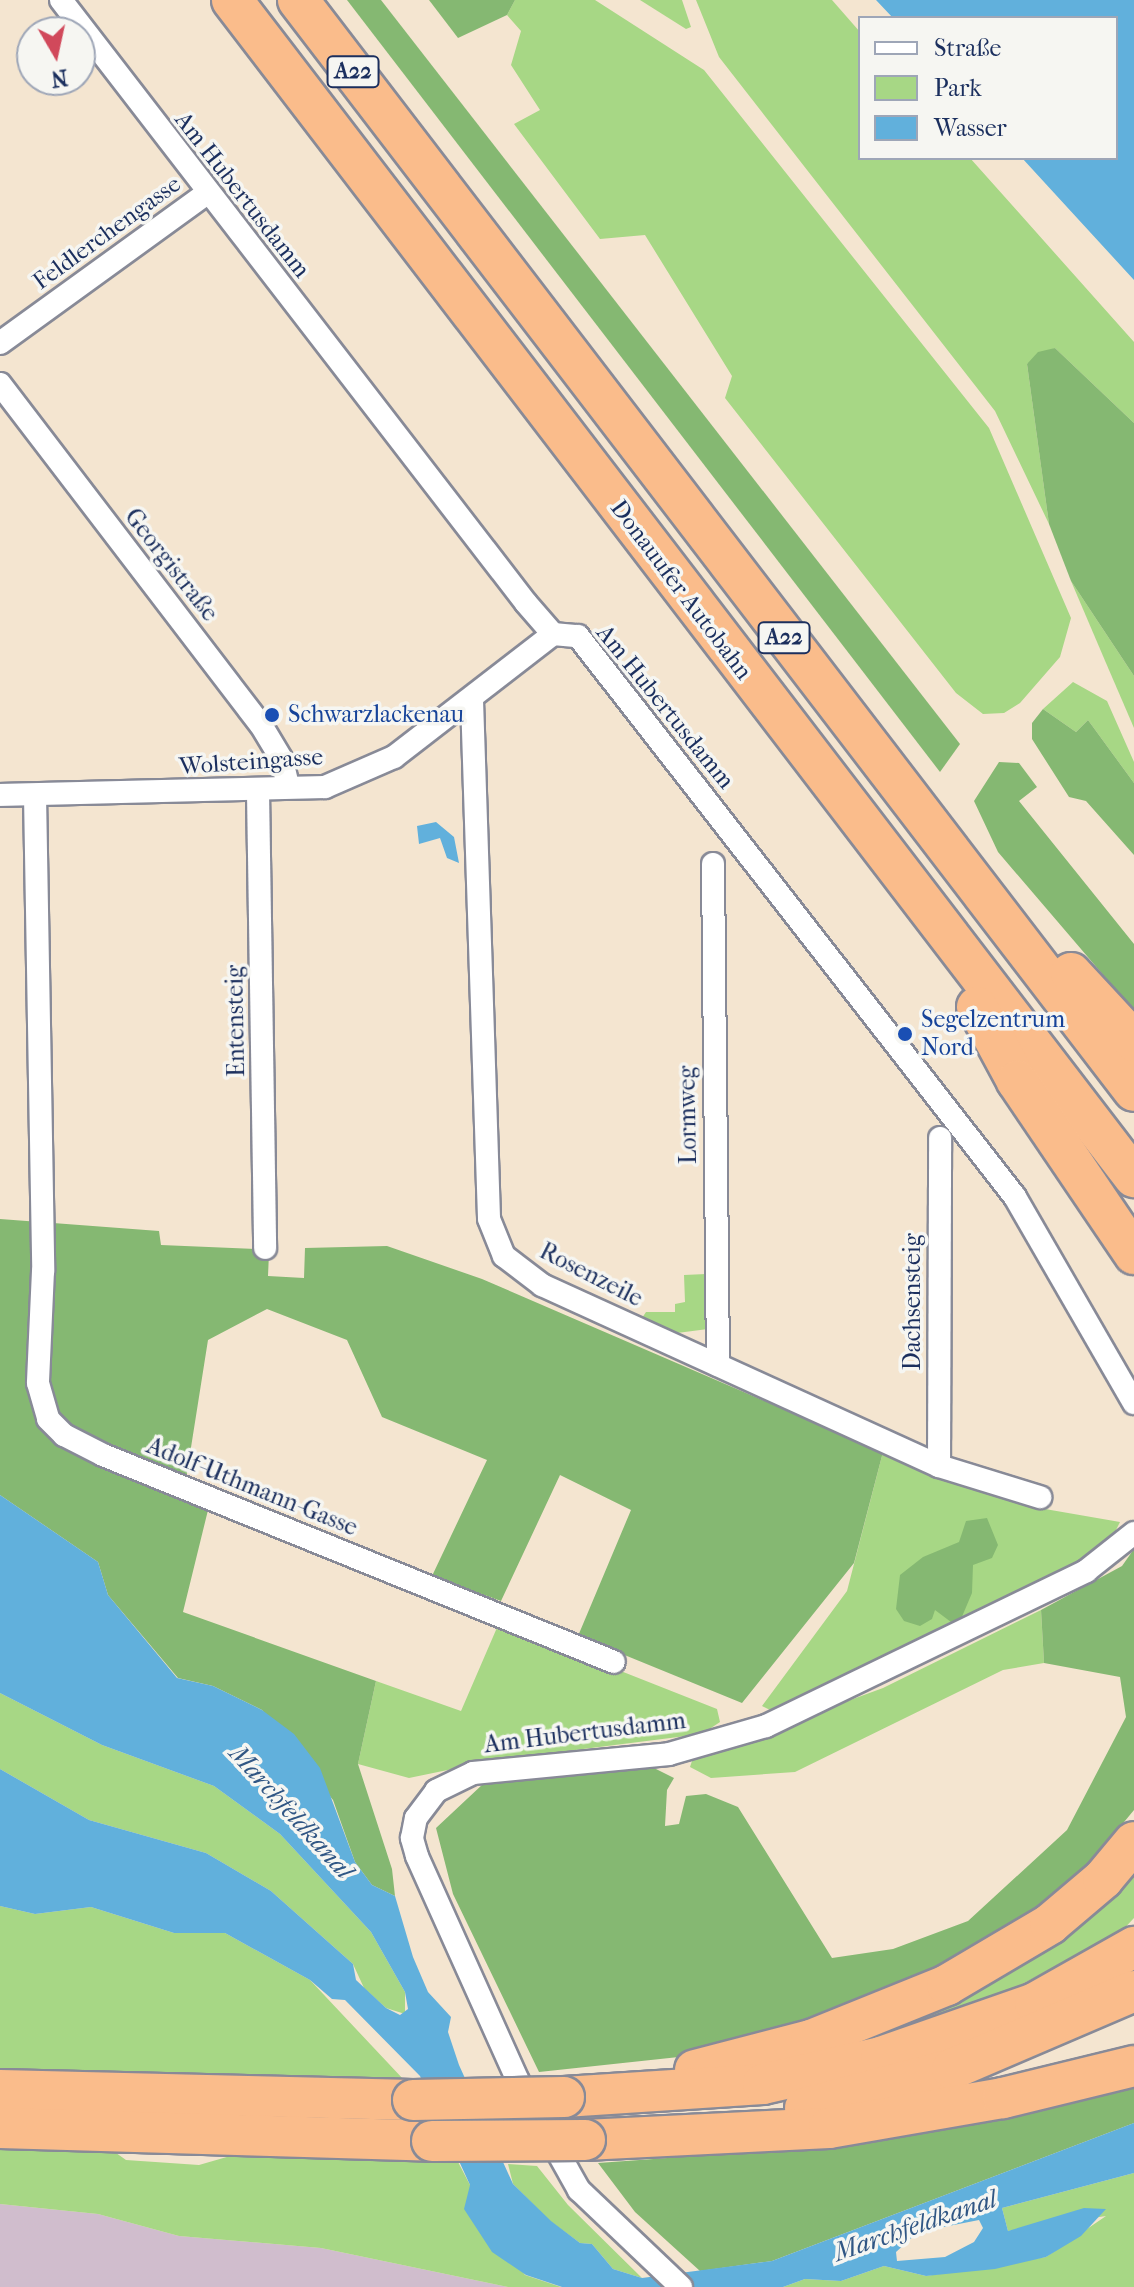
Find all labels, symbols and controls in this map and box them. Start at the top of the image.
north arrow [16,16,96,96]
legend [858,16,1118,160]
text: Straße [934,34,1001,62]
road number: A22 [325,54,381,90]
text: N [49,64,70,92]
text: Park [934,74,982,102]
street label: Am Hubertusdamm [168,106,316,284]
text: Wasser [934,114,1007,142]
street label: Feldlerchengasse [27,170,187,296]
street label: Donauufer Autobahn [604,494,758,686]
street label: Georgistraße [118,503,224,627]
street label: Am Hubertusdamm [590,619,740,795]
road number: A22 [756,620,812,656]
place label: Schwarzlackenau [288,701,464,729]
marker: Schwarzlackenau [263,706,281,724]
street label: Wolsteingasse [178,743,324,781]
street label: Entensteig [221,965,251,1077]
place label: Segelzentrum Nord [921,1006,1065,1062]
marker: Segelzentrum Nord [896,1025,914,1043]
street label: Lormweg [673,1066,703,1164]
street label: Dachsensteig [899,1233,927,1371]
street label: Rosenzeile [535,1237,647,1313]
street label: Adolf-Uthmann-Gasse [142,1432,362,1542]
street label: Am Hubertusdamm [483,1706,687,1760]
water label: Marchfeldkanal [223,1738,359,1886]
water label: Marchfeldkanal [830,2184,1000,2268]

